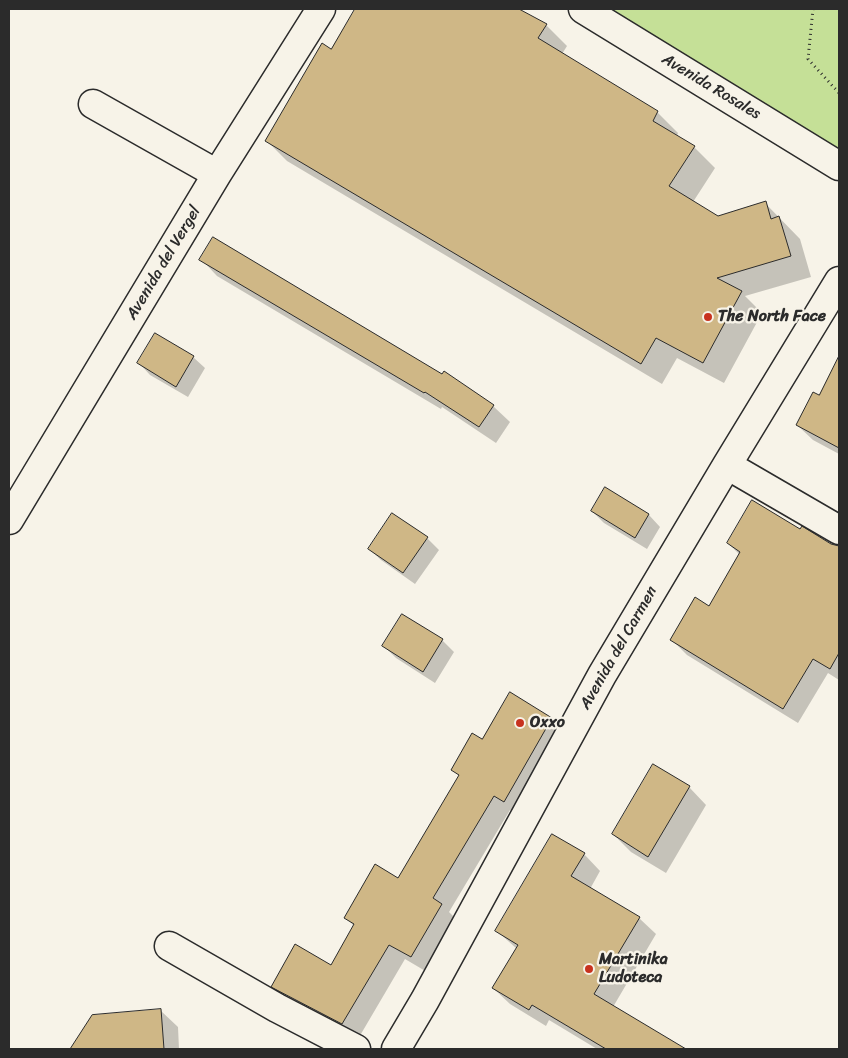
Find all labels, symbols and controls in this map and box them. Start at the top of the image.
street label: Avenida Rosales [658,50,764,124]
street label: Avenida del Vergel [123,203,205,323]
place label: The North Face [718,307,826,327]
marker: The North Face [702,311,714,323]
street label: Avenida del Carmen [576,583,662,713]
place label: Oxxo [530,713,565,733]
marker: Oxxo [514,717,526,729]
place label: Martinika Ludoteca [599,950,668,988]
marker: Martinika Ludoteca [583,963,595,975]

